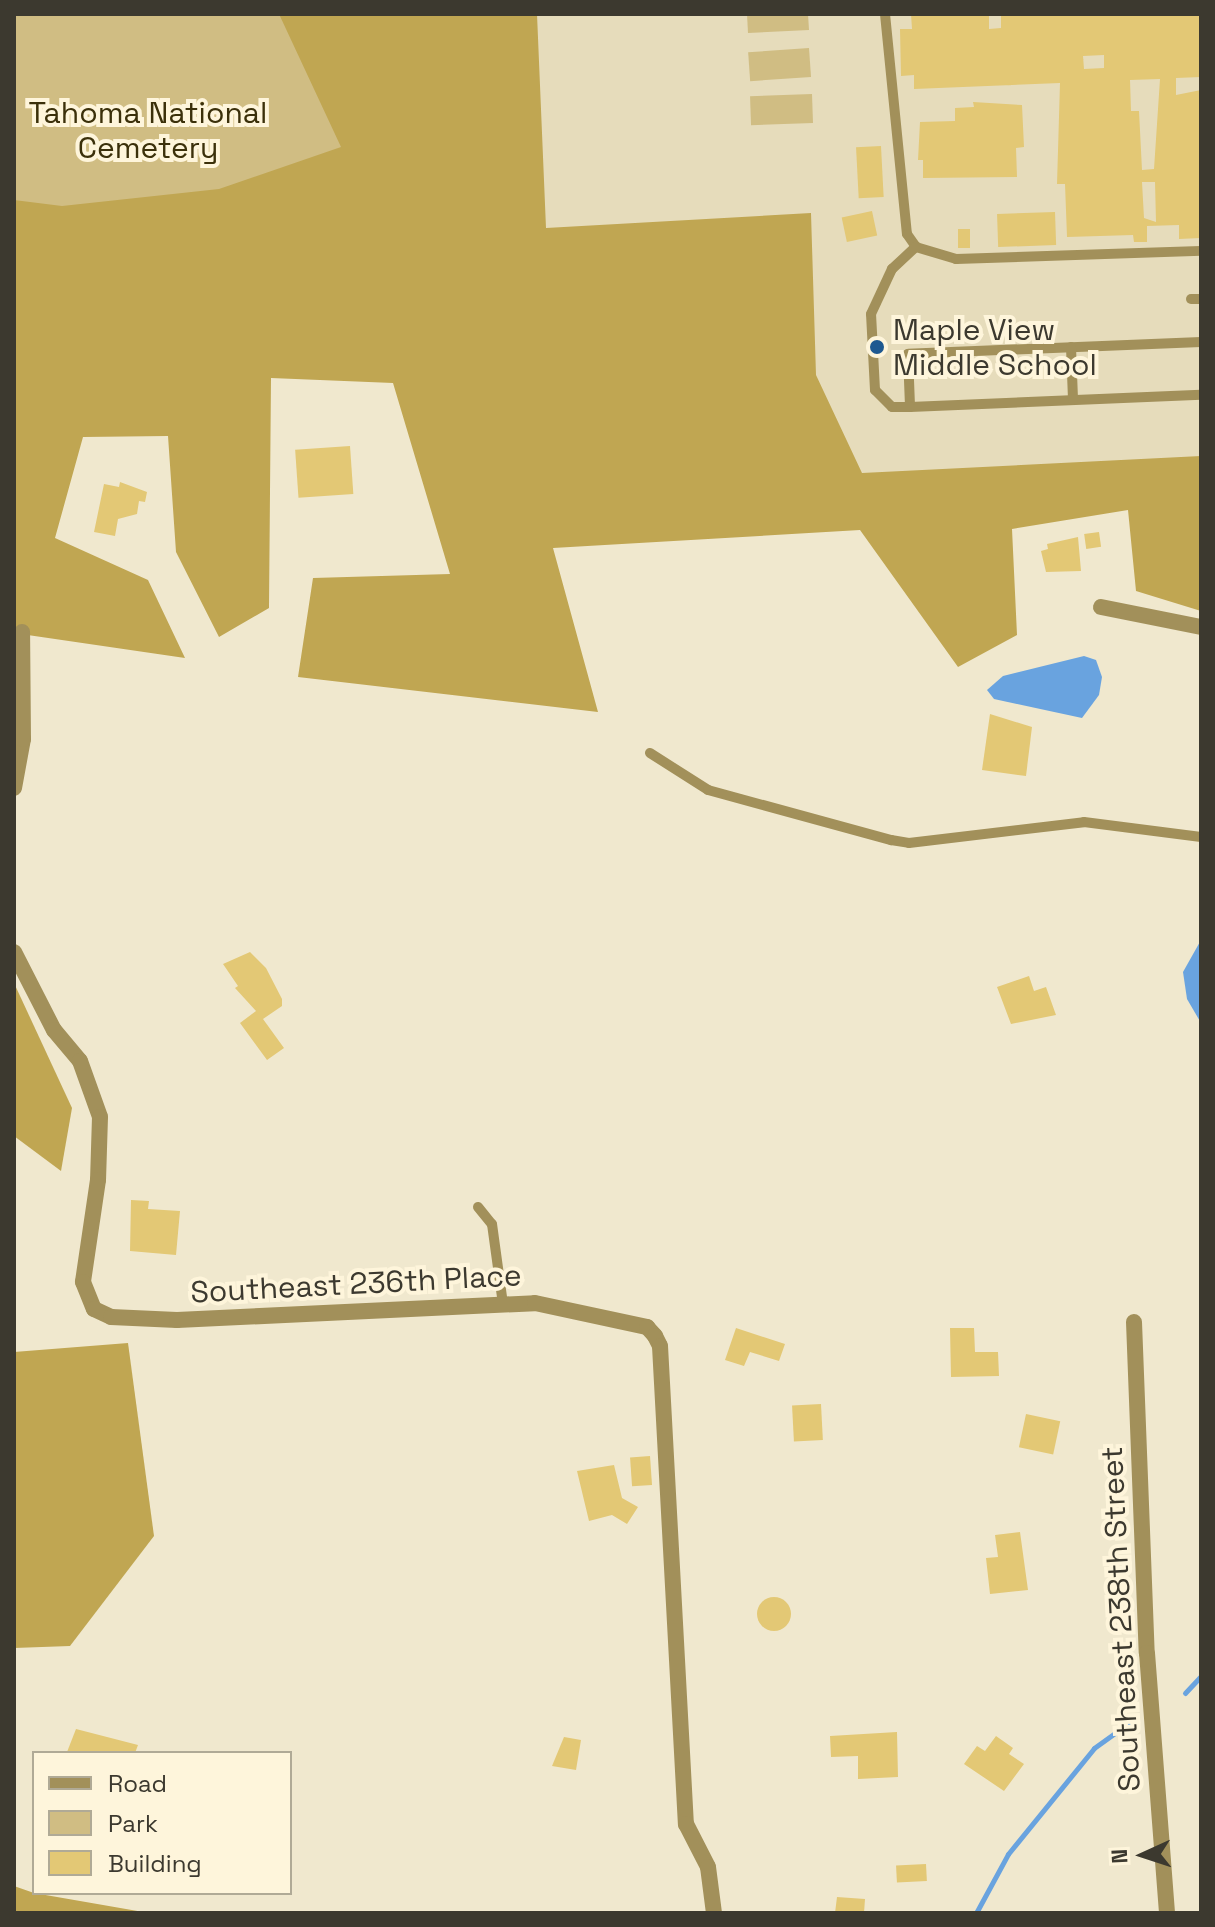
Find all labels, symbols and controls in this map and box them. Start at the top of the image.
park label: Tahoma National Cemetery [29,95,267,166]
place label: Maple View Middle School [893,312,1097,382]
marker: Maple View Middle School [868,338,886,356]
street label: Southeast 236th Place [189,1257,523,1311]
street label: Southeast 238th Street [1094,1445,1148,1793]
legend [32,1751,292,1895]
text: Road [108,1768,167,1799]
text: Park [108,1808,158,1839]
north arrow [1103,1815,1183,1895]
text: Building [108,1848,202,1879]
text: N [1105,1848,1133,1864]

